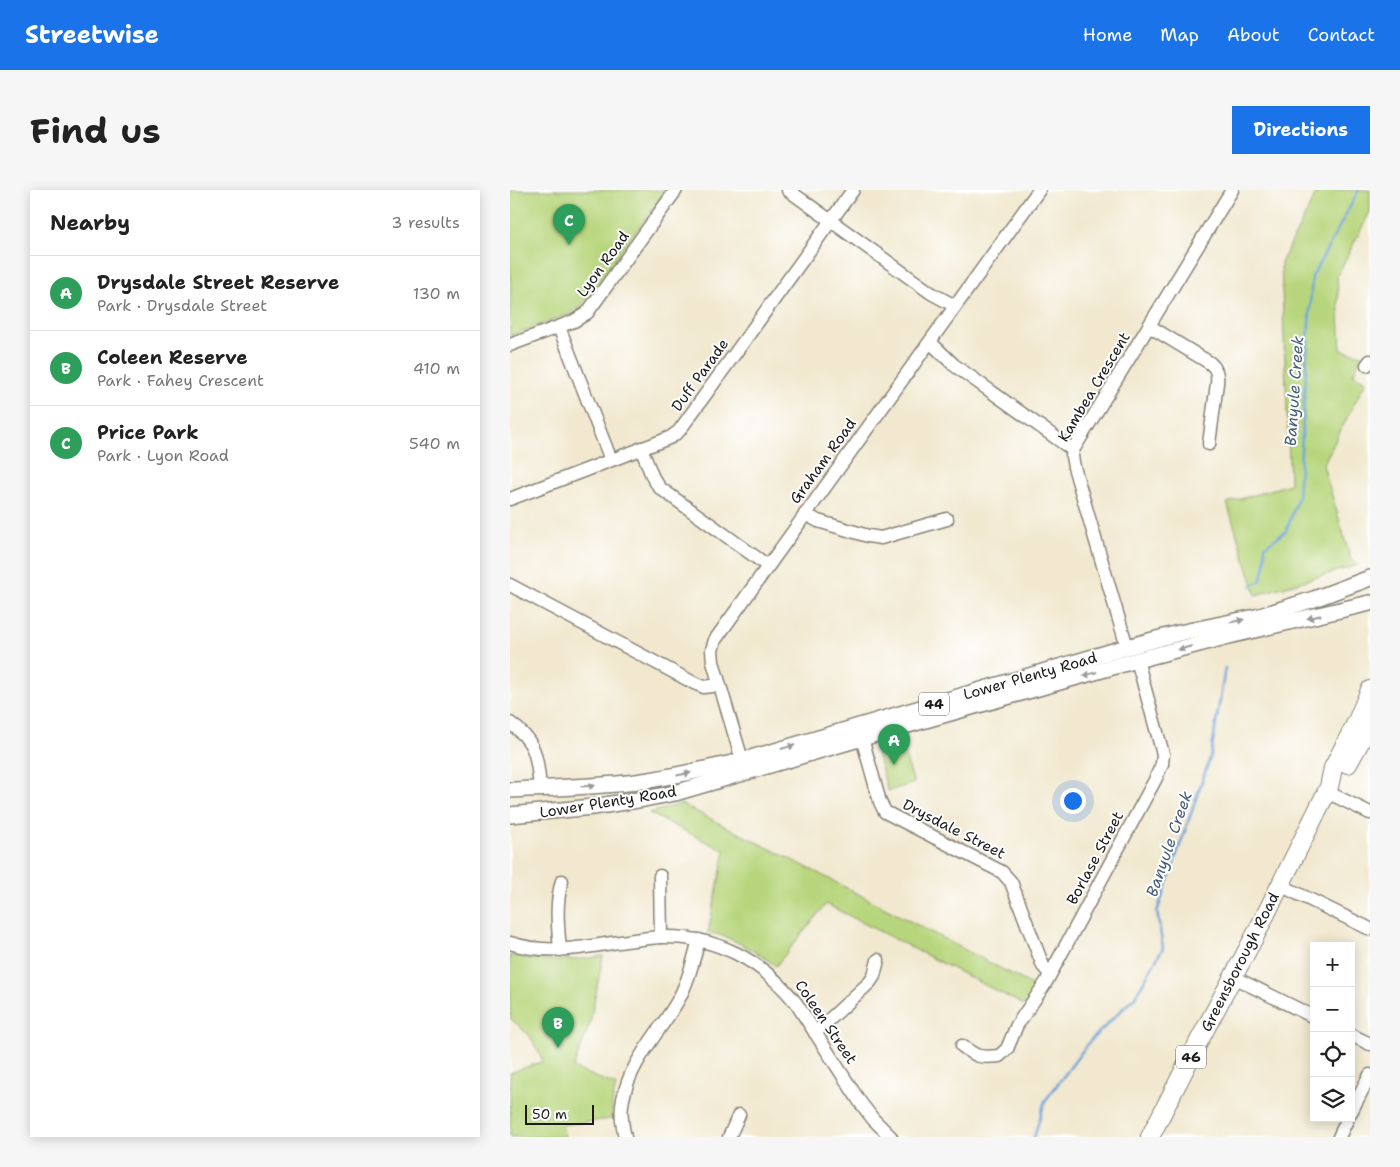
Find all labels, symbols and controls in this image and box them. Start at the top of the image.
text: Streetwise [25,19,159,51]
text: Home [1083,23,1132,47]
text: Map [1160,23,1199,47]
text: About [1227,23,1280,47]
text: Contact [1308,23,1375,47]
button: Directions [1232,106,1370,154]
text: Find us [30,107,161,154]
pin: C [553,204,585,245]
text: Nearby [50,209,130,237]
text: 3 results [391,212,460,233]
street label: Lyon Road [572,227,634,301]
text: Drysdale Street Reserve [97,270,339,295]
text: A [60,283,72,304]
text: 130 m [413,283,460,304]
text: Park · Drysdale Street [97,295,267,316]
street label: Kambea Crescent [1053,328,1135,446]
street label: Duff Parade [667,335,733,415]
water label: Banyule Creek [1280,335,1308,447]
text: Coleen Reserve [97,345,248,370]
text: B [61,358,71,379]
text: 410 m [413,358,460,379]
text: Park · Fahey Crescent [97,370,264,391]
street label: Graham Road [785,414,861,508]
text: Price Park [97,420,199,445]
text: C [61,433,71,454]
text: 540 m [409,433,460,454]
text: Park · Lyon Road [97,445,229,466]
one-way arrow [1306,613,1321,621]
one-way arrow [1229,617,1244,625]
one-way arrow [1178,644,1193,652]
street label: Lower Plenty Road [961,647,1100,705]
one-way arrow [1083,670,1098,678]
road number: 44 [919,692,949,716]
pin: A [878,724,910,765]
one-way arrow [781,743,796,751]
one-way arrow [676,770,691,778]
street label: Lower Plenty Road [538,781,678,823]
one-way arrow [580,782,596,790]
your location [1060,788,1086,814]
water label: Banyule Creek [1141,788,1197,900]
street label: Drysdale Street [899,794,1009,864]
street label: Borlase Street [1062,808,1128,908]
street label: Greensborough Road [1196,889,1284,1035]
map controls [1310,942,1355,1122]
button: + [1310,942,1355,987]
street label: Coleen Street [790,976,862,1068]
button: − [1310,987,1355,1032]
pin: B [542,1007,574,1048]
button: locate [1310,1032,1355,1077]
road number: 46 [1176,1046,1206,1069]
button: layers [1310,1077,1355,1122]
scale bar [525,1102,594,1125]
text: 50 m [532,1105,567,1123]

